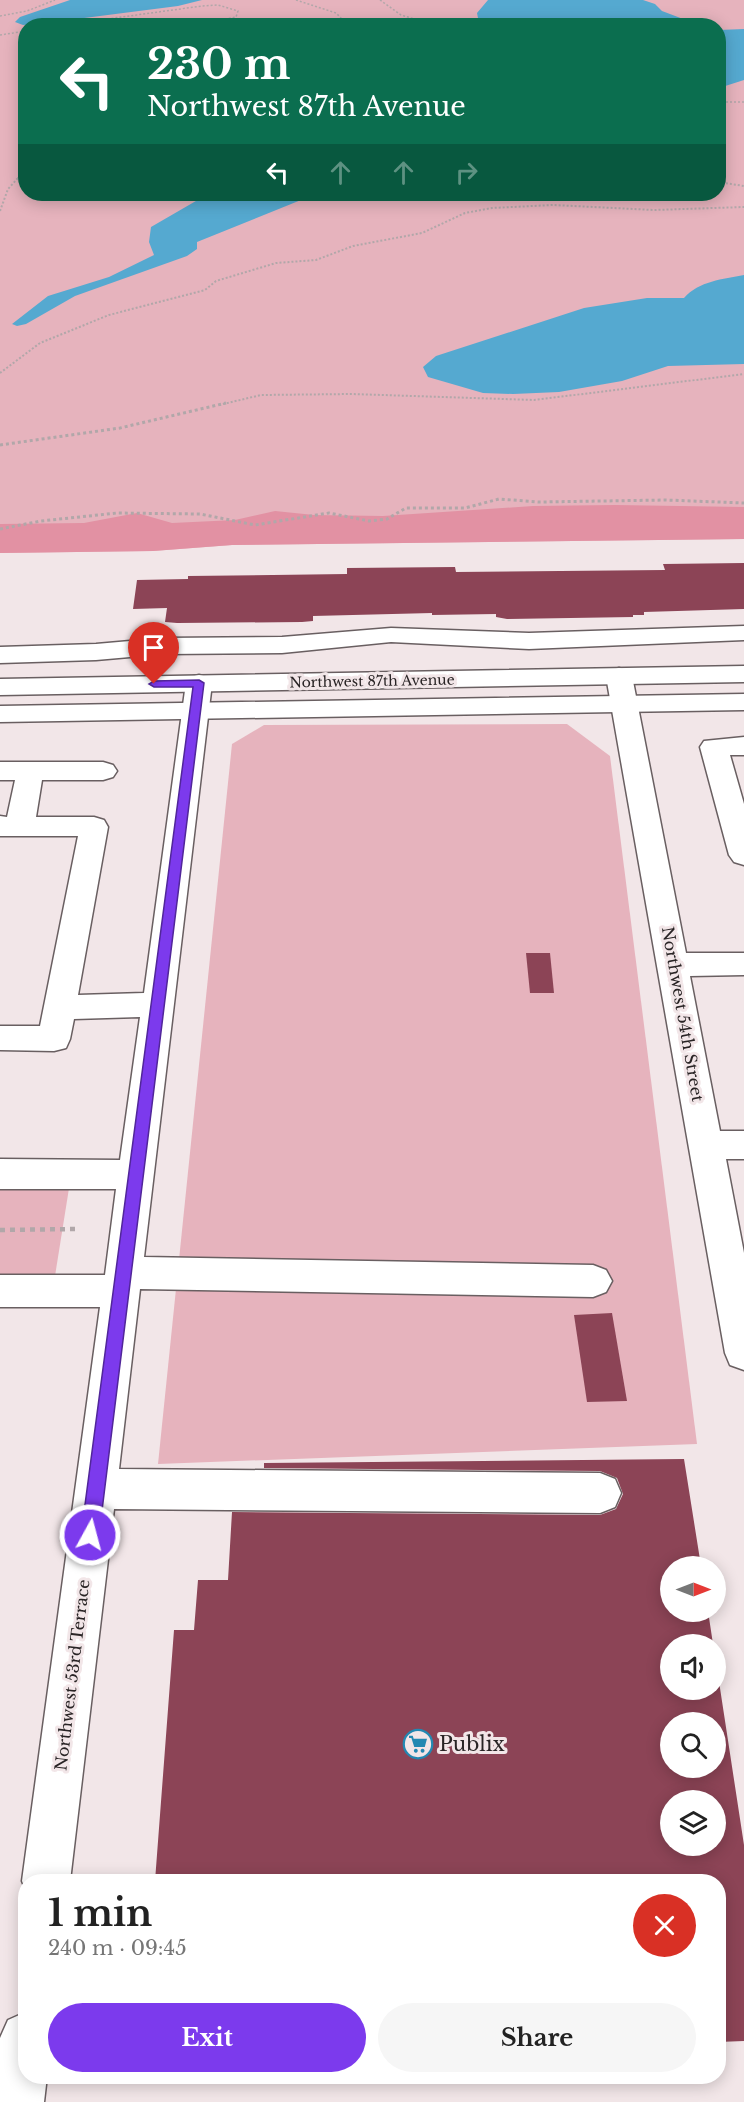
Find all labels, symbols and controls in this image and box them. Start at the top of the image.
text: 230 m [147,38,290,90]
icon: left [48,42,126,120]
text: Northwest 87th Avenue [147,90,466,123]
icon: left [261,156,294,189]
icon: ahead [324,156,357,189]
icon: ahead [387,156,420,189]
icon: right [450,156,483,189]
pin [128,622,179,684]
icon: arrive [137,631,170,664]
street label: Northwest 87th Avenue [289,671,455,691]
street label: Northwest 54th Street [658,925,708,1103]
position arrow [58,1503,122,1567]
north arrow [660,1556,726,1622]
map controls [660,1556,726,1856]
street label: Northwest 53rd Terrace [50,1578,94,1772]
button: sound [660,1634,726,1700]
button: search [660,1712,726,1778]
supermarket icon: Publix [402,1728,434,1760]
place label: Publix [439,1732,505,1756]
button: layers [660,1790,726,1856]
text: 1 min [48,1891,152,1936]
button: close [633,1894,696,1957]
text: 240 m · 09:45 [48,1936,187,1960]
button: Exit [48,2003,366,2072]
button: Share [378,2003,696,2072]

